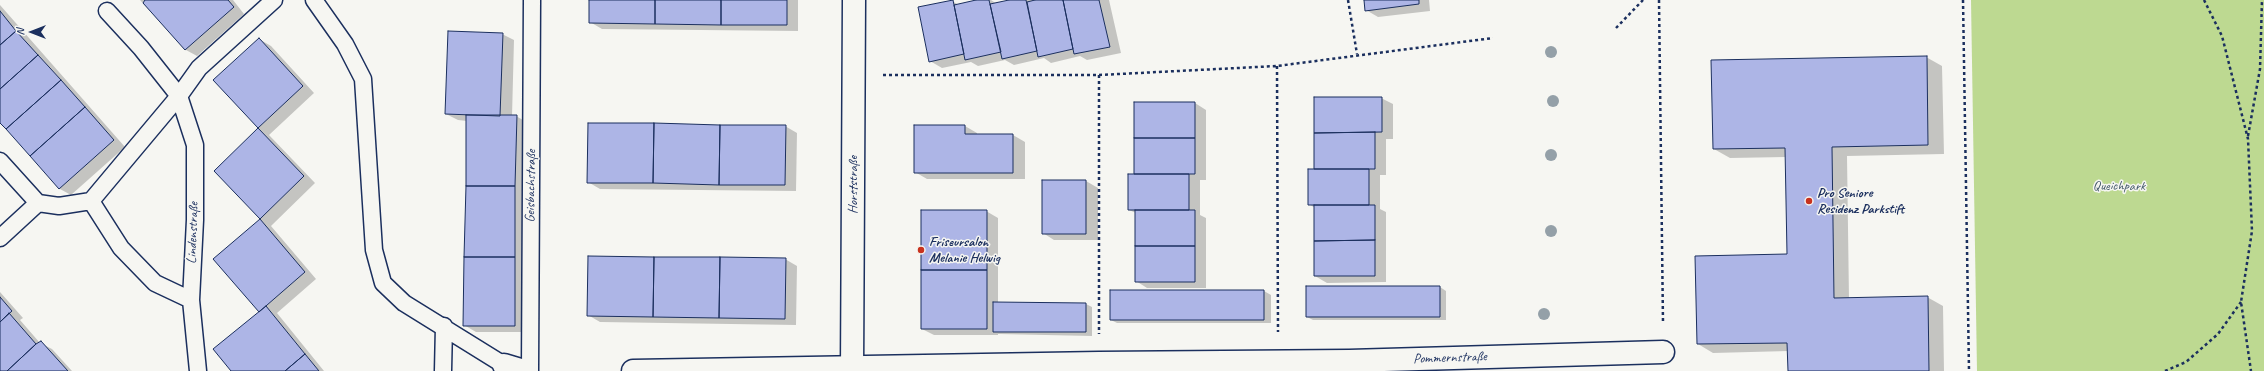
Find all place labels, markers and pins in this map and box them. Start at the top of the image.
place label: Pro Seniore Residenz Parkstift [1817,185,1904,218]
marker: Pro Seniore Residenz Parkstift [1804,196,1814,206]
place label: Friseursalon Melanie Helwig [929,234,1000,266]
marker: Friseursalon Melanie Helwig [916,245,926,255]

